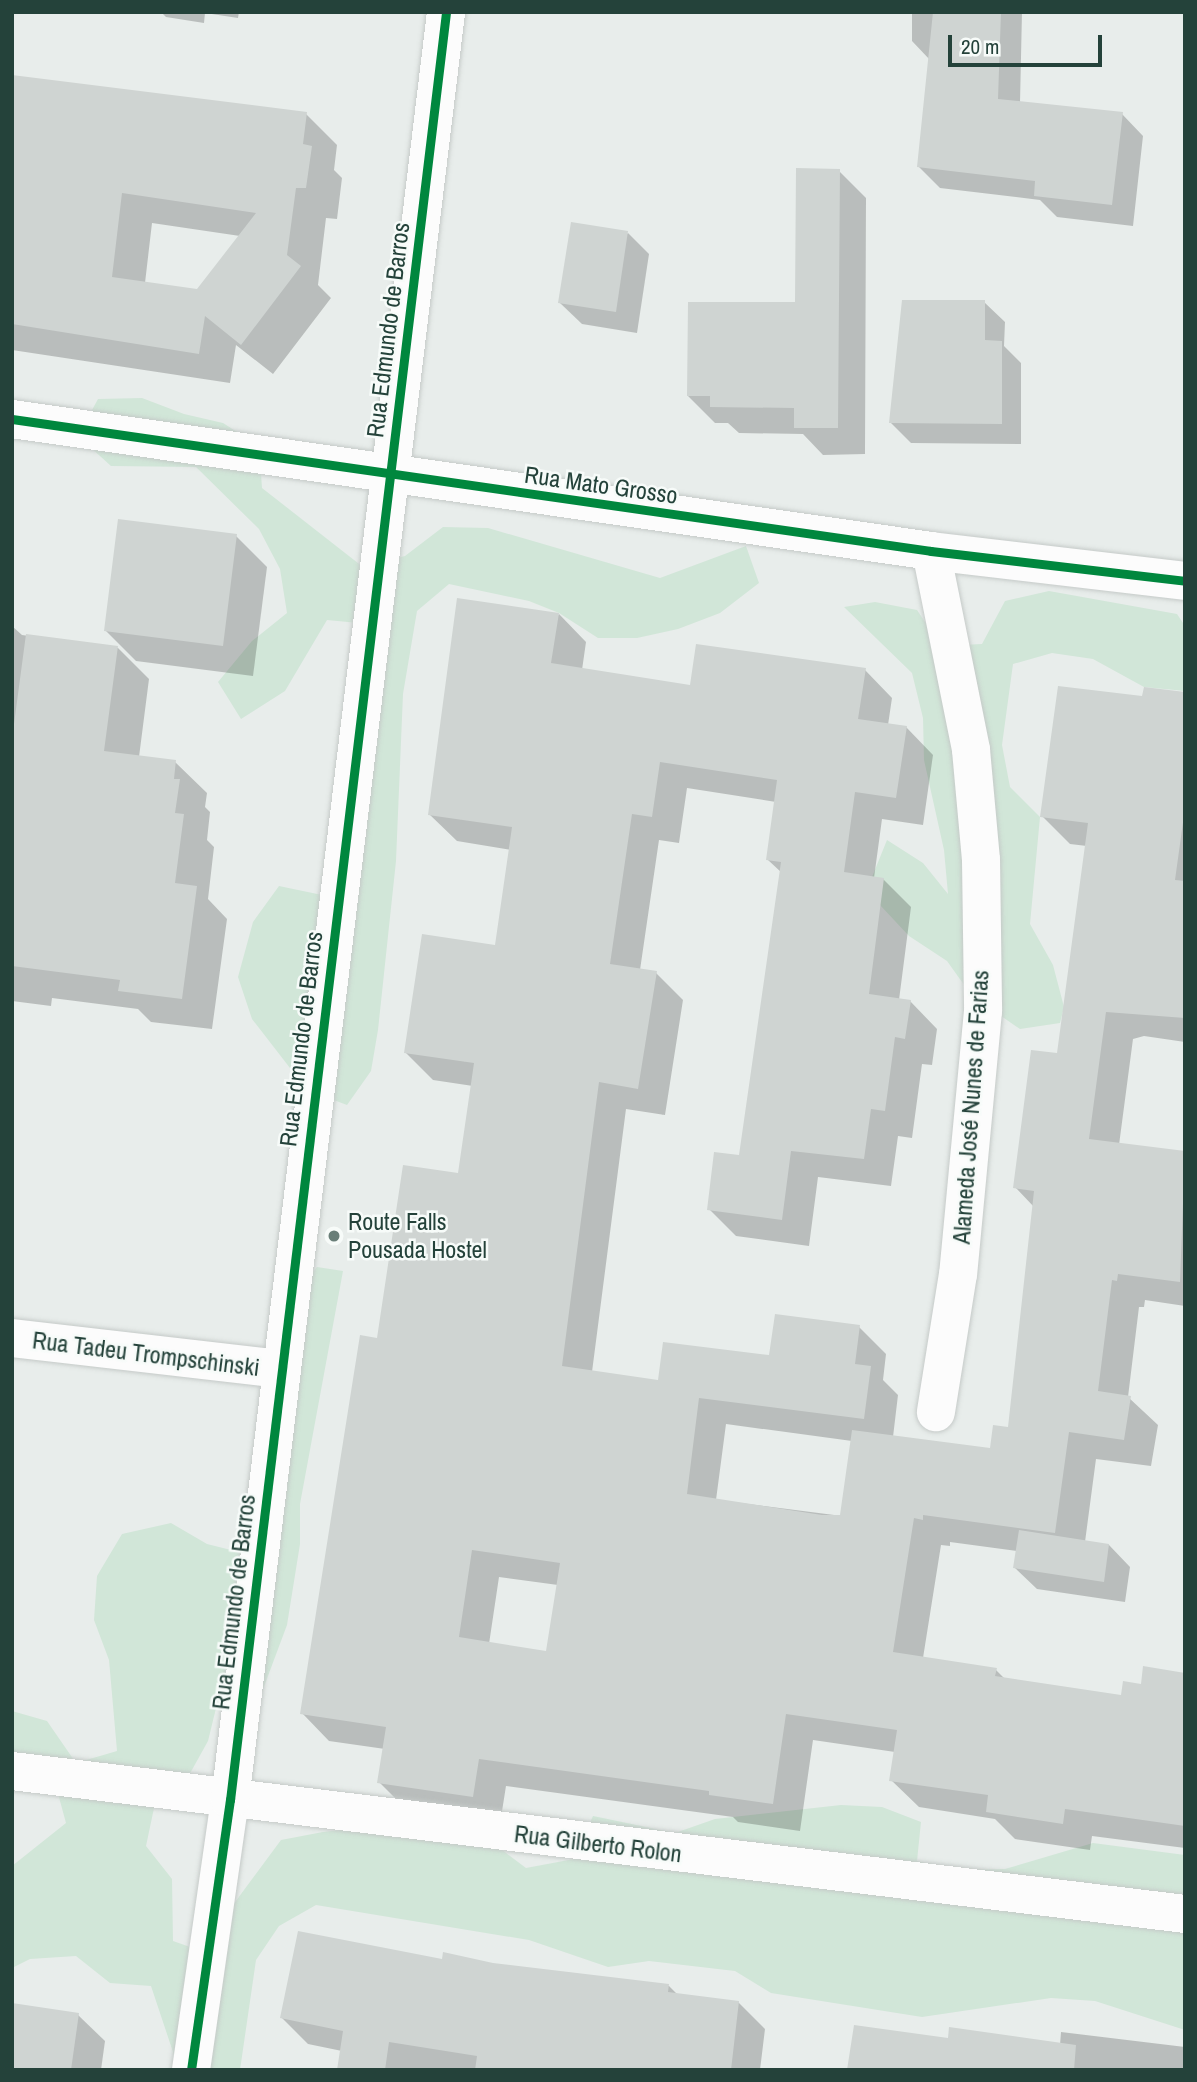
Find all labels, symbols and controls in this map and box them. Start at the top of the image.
scale bar [952,21,1106,65]
text: 20 m [961,32,999,61]
street label: Rua Edmundo de Barros [361,221,415,439]
street label: Rua Mato Grosso [523,460,679,510]
street label: Rua Edmundo de Barros [274,930,328,1148]
street label: Alameda José Nunes de Farias [947,969,995,1245]
place label: Route Falls Pousada Hostel [348,1208,487,1264]
marker: Route Falls Pousada Hostel [326,1228,342,1244]
street label: Rua Tadeu Trompschinski [30,1326,262,1382]
street label: Rua Edmundo de Barros [207,1493,261,1711]
street label: Rua Gilberto Rolon [513,1819,683,1869]

